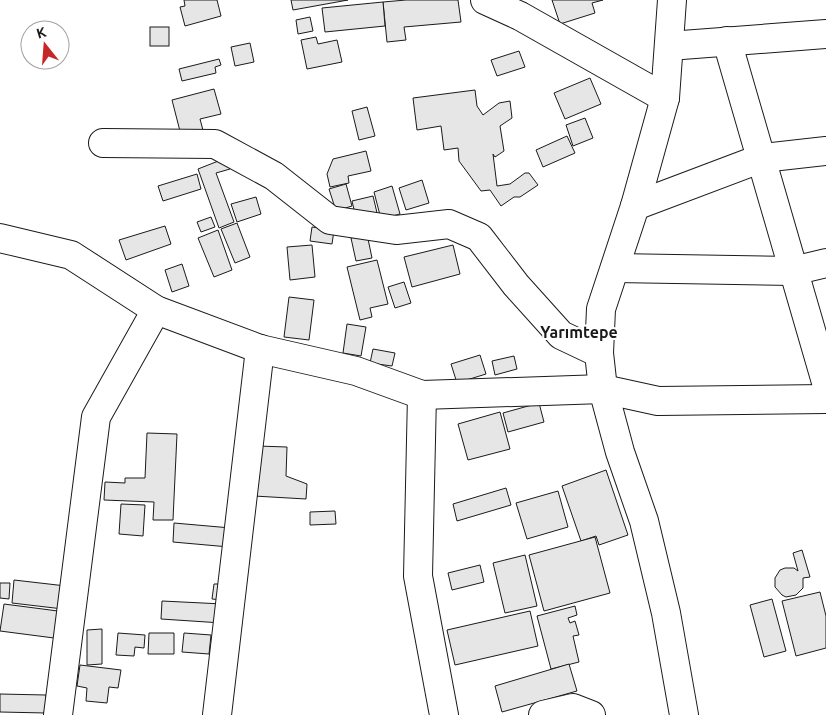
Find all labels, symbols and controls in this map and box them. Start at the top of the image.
north arrow [20,20,70,70]
text: K [34,23,49,42]
district label: Yarımtepe [540,323,618,341]

